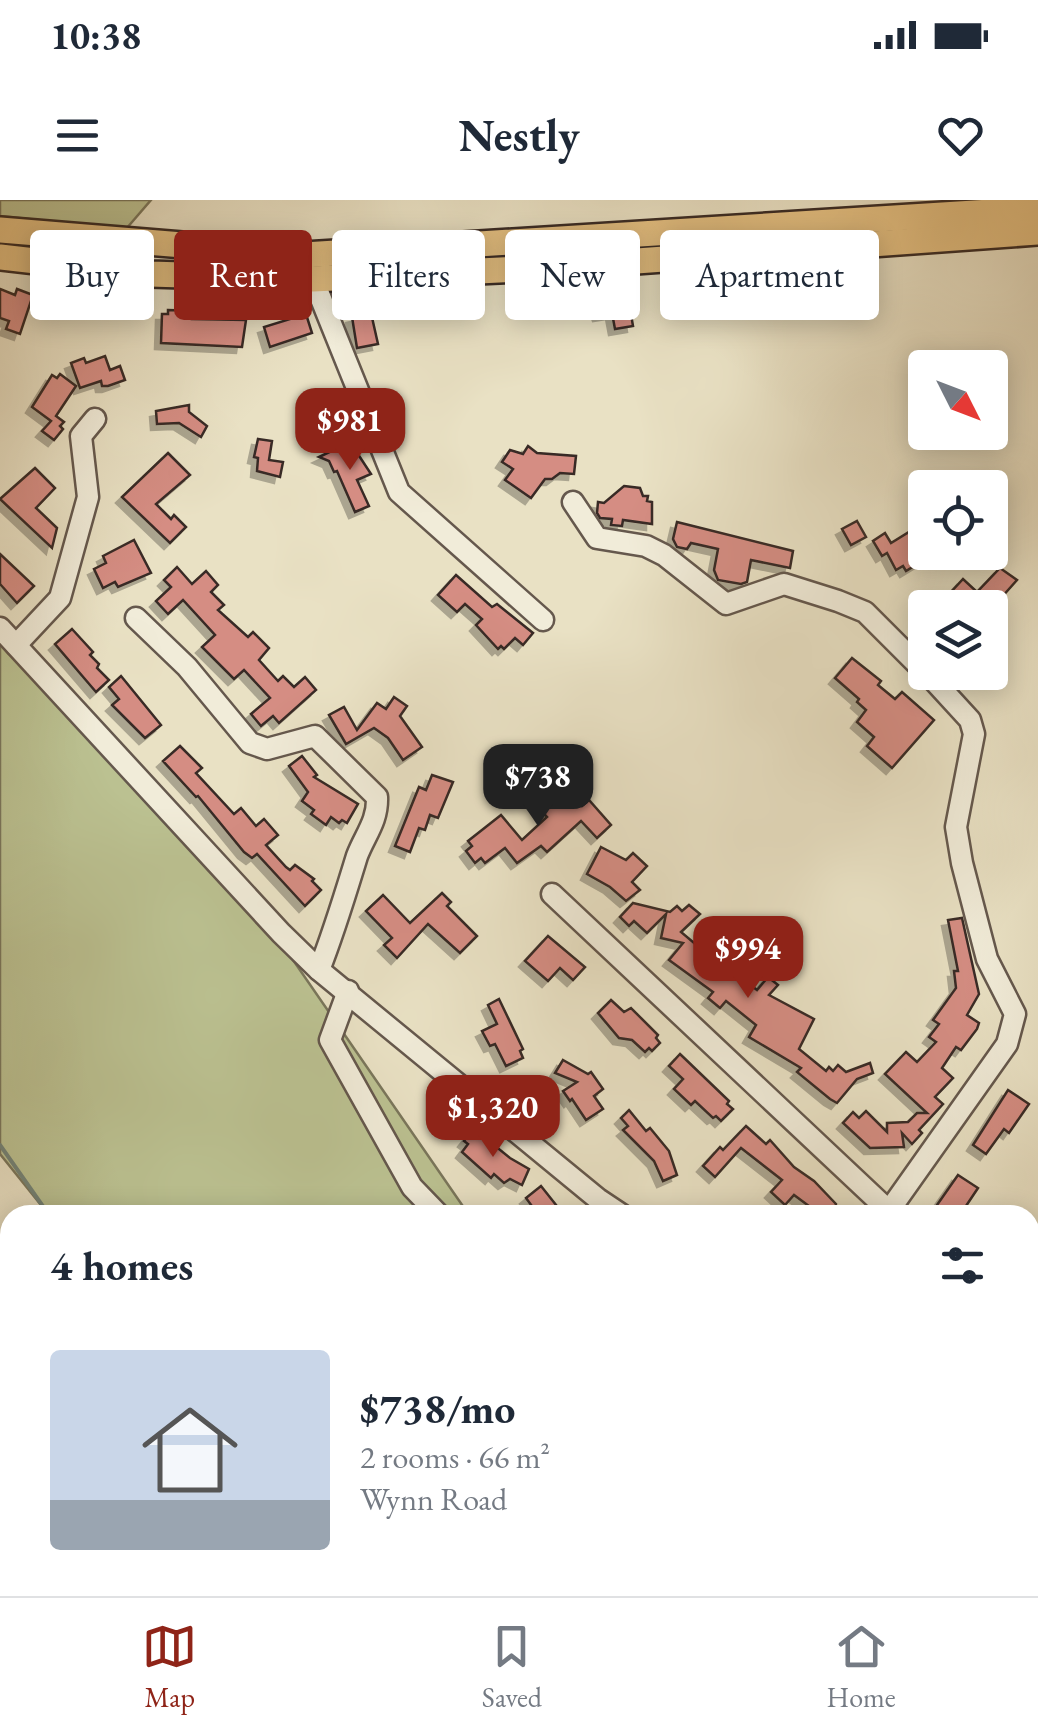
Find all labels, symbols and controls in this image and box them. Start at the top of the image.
text: 10:38 [50,11,141,60]
text: Nestly [458,106,580,164]
icon: menu [50,108,105,163]
icon: heart [933,108,988,163]
chip: Buy [30,230,154,320]
chip: Rent [174,230,312,320]
chip: Filters [332,230,485,320]
chip: New [505,230,640,320]
chip: Apartment [660,230,879,320]
north arrow [908,350,1008,450]
map controls [908,350,1008,690]
pin: $981 [291,388,409,473]
text: $981 [317,399,383,441]
button: locate [908,470,1008,570]
button: layers [908,590,1008,690]
pin: $738 [479,744,597,829]
text: $738 [505,755,571,797]
pin: $994 [689,916,807,1001]
text: $994 [715,927,781,969]
pin: $1,320 [412,1075,574,1160]
text: $1,320 [448,1086,538,1128]
text: 4 homes [50,1238,193,1293]
icon: filters [935,1238,990,1293]
text: $738/mo [360,1381,516,1436]
icon: home [130,1390,250,1510]
text: 2 rooms · 66 m² [360,1436,550,1478]
text: Wynn Road [360,1478,507,1520]
tab: Map [142,1619,197,1715]
tab: Saved [482,1619,542,1715]
tab: Home [826,1619,896,1715]

